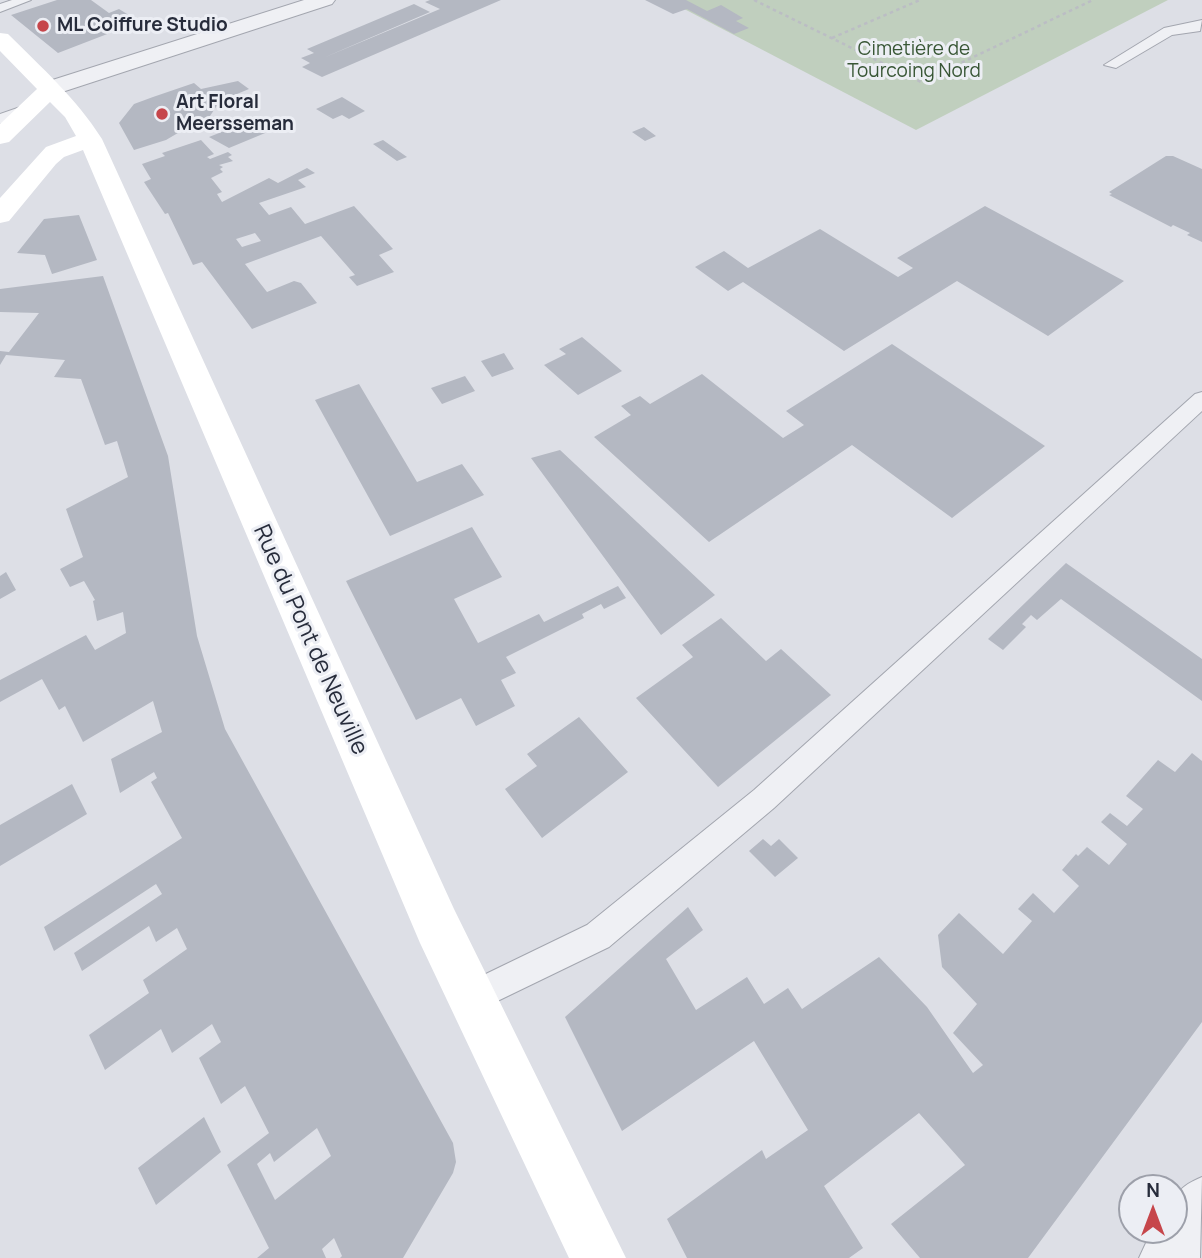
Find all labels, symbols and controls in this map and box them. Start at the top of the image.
place label: ML Coiffure Studio [57,15,228,37]
marker: ML Coiffure Studio [35,18,51,34]
park label: Cimetière de Tourcoing Nord [847,39,981,83]
place label: Art Floral Meersseman [176,92,294,136]
marker: Art Floral Meersseman [154,106,170,122]
street label: Rue du Pont de Neuville [247,521,373,759]
north arrow [1118,1174,1188,1244]
text: N [1146,1177,1160,1203]

